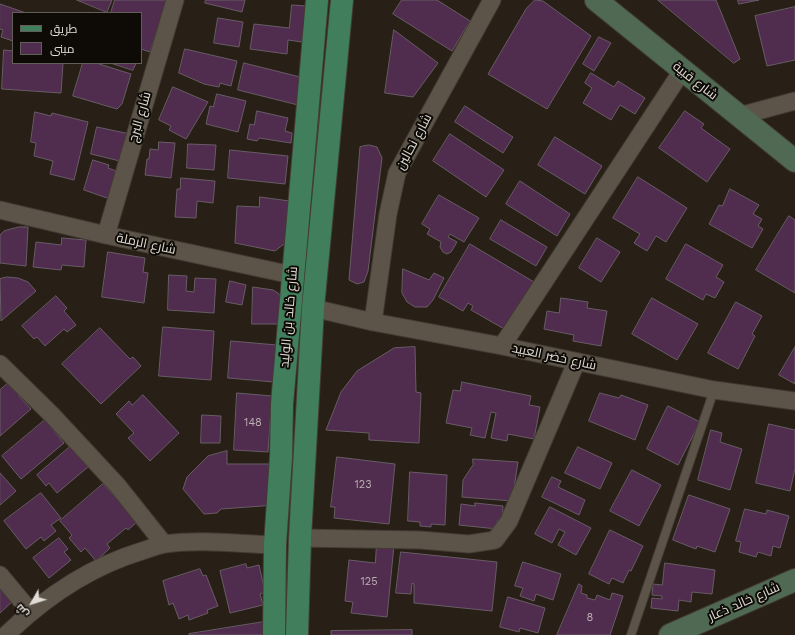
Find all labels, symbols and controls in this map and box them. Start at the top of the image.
legend [12,12,142,64]
text: طريق [50,22,77,36]
text: مبنى [50,42,75,56]
street label: شارع قبية [669,59,721,103]
street label: شارع البرج [125,90,155,144]
street label: شارع نحالين [393,111,435,173]
street label: شارع الرملة [115,230,177,258]
street label: شارع خالد بن الوليد [277,266,301,368]
street label: شارع خضر العبيد [510,340,598,374]
house number: 148 [244,416,262,430]
house number: 123 [354,478,372,492]
house number: 125 [360,575,378,589]
street label: شارع خالد ذعار [706,579,782,625]
north arrow [12,583,52,623]
text: ش [13,601,32,620]
house number: 8 [587,611,593,625]

